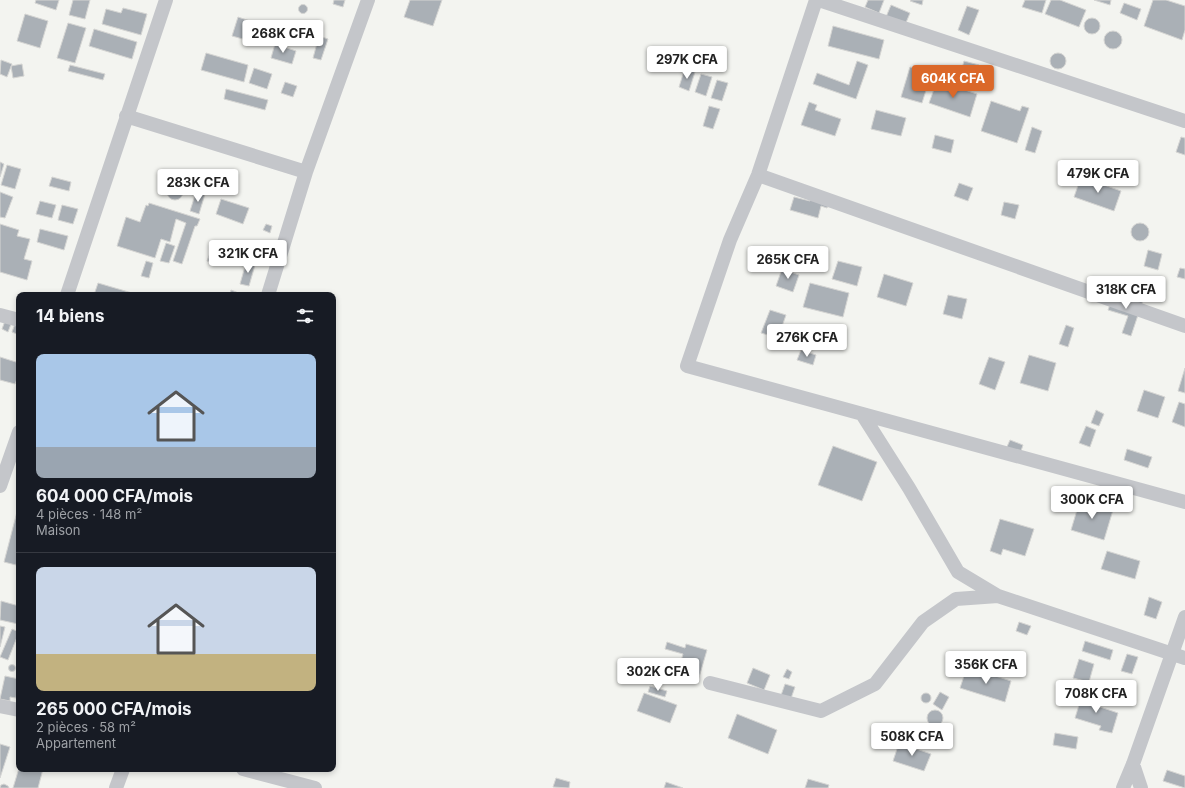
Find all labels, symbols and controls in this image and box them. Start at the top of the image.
pin: 268K CFA [242,20,324,54]
text: 268K CFA [251,25,315,41]
pin: 297K CFA [646,46,728,80]
text: 297K CFA [656,51,718,67]
pin: 604K CFA [912,65,994,99]
text: 604K CFA [921,70,985,86]
pin: 479K CFA [1057,160,1139,194]
text: 479K CFA [1067,165,1129,181]
pin: 283K CFA [157,169,239,203]
text: 283K CFA [166,174,230,190]
pin: 321K CFA [207,240,289,274]
text: 321K CFA [218,245,278,261]
pin: 265K CFA [747,246,829,280]
text: 265K CFA [756,251,820,267]
pin: 318K CFA [1085,276,1167,310]
text: 318K CFA [1096,281,1156,297]
icon: filters [294,305,316,327]
text: 14 biens [36,306,104,326]
pin: 276K CFA [766,324,848,358]
text: 276K CFA [776,329,838,345]
icon: home [140,380,212,452]
text: 604 000 CFA/mois [36,486,193,506]
pin: 300K CFA [1051,486,1133,520]
text: 300K CFA [1060,491,1124,507]
text: 4 pièces · 148 m² [36,506,142,522]
text: Maison [36,522,81,538]
icon: home [140,593,212,665]
pin: 356K CFA [945,651,1027,685]
text: 356K CFA [954,656,1018,672]
pin: 302K CFA [617,658,699,692]
text: 302K CFA [626,663,690,679]
pin: 708K CFA [1055,680,1137,714]
text: 708K CFA [1065,685,1127,701]
text: 265 000 CFA/mois [36,699,192,719]
text: 2 pièces · 58 m² [36,719,136,735]
pin: 508K CFA [871,723,953,757]
text: 508K CFA [880,728,944,744]
text: Appartement [36,735,116,751]

